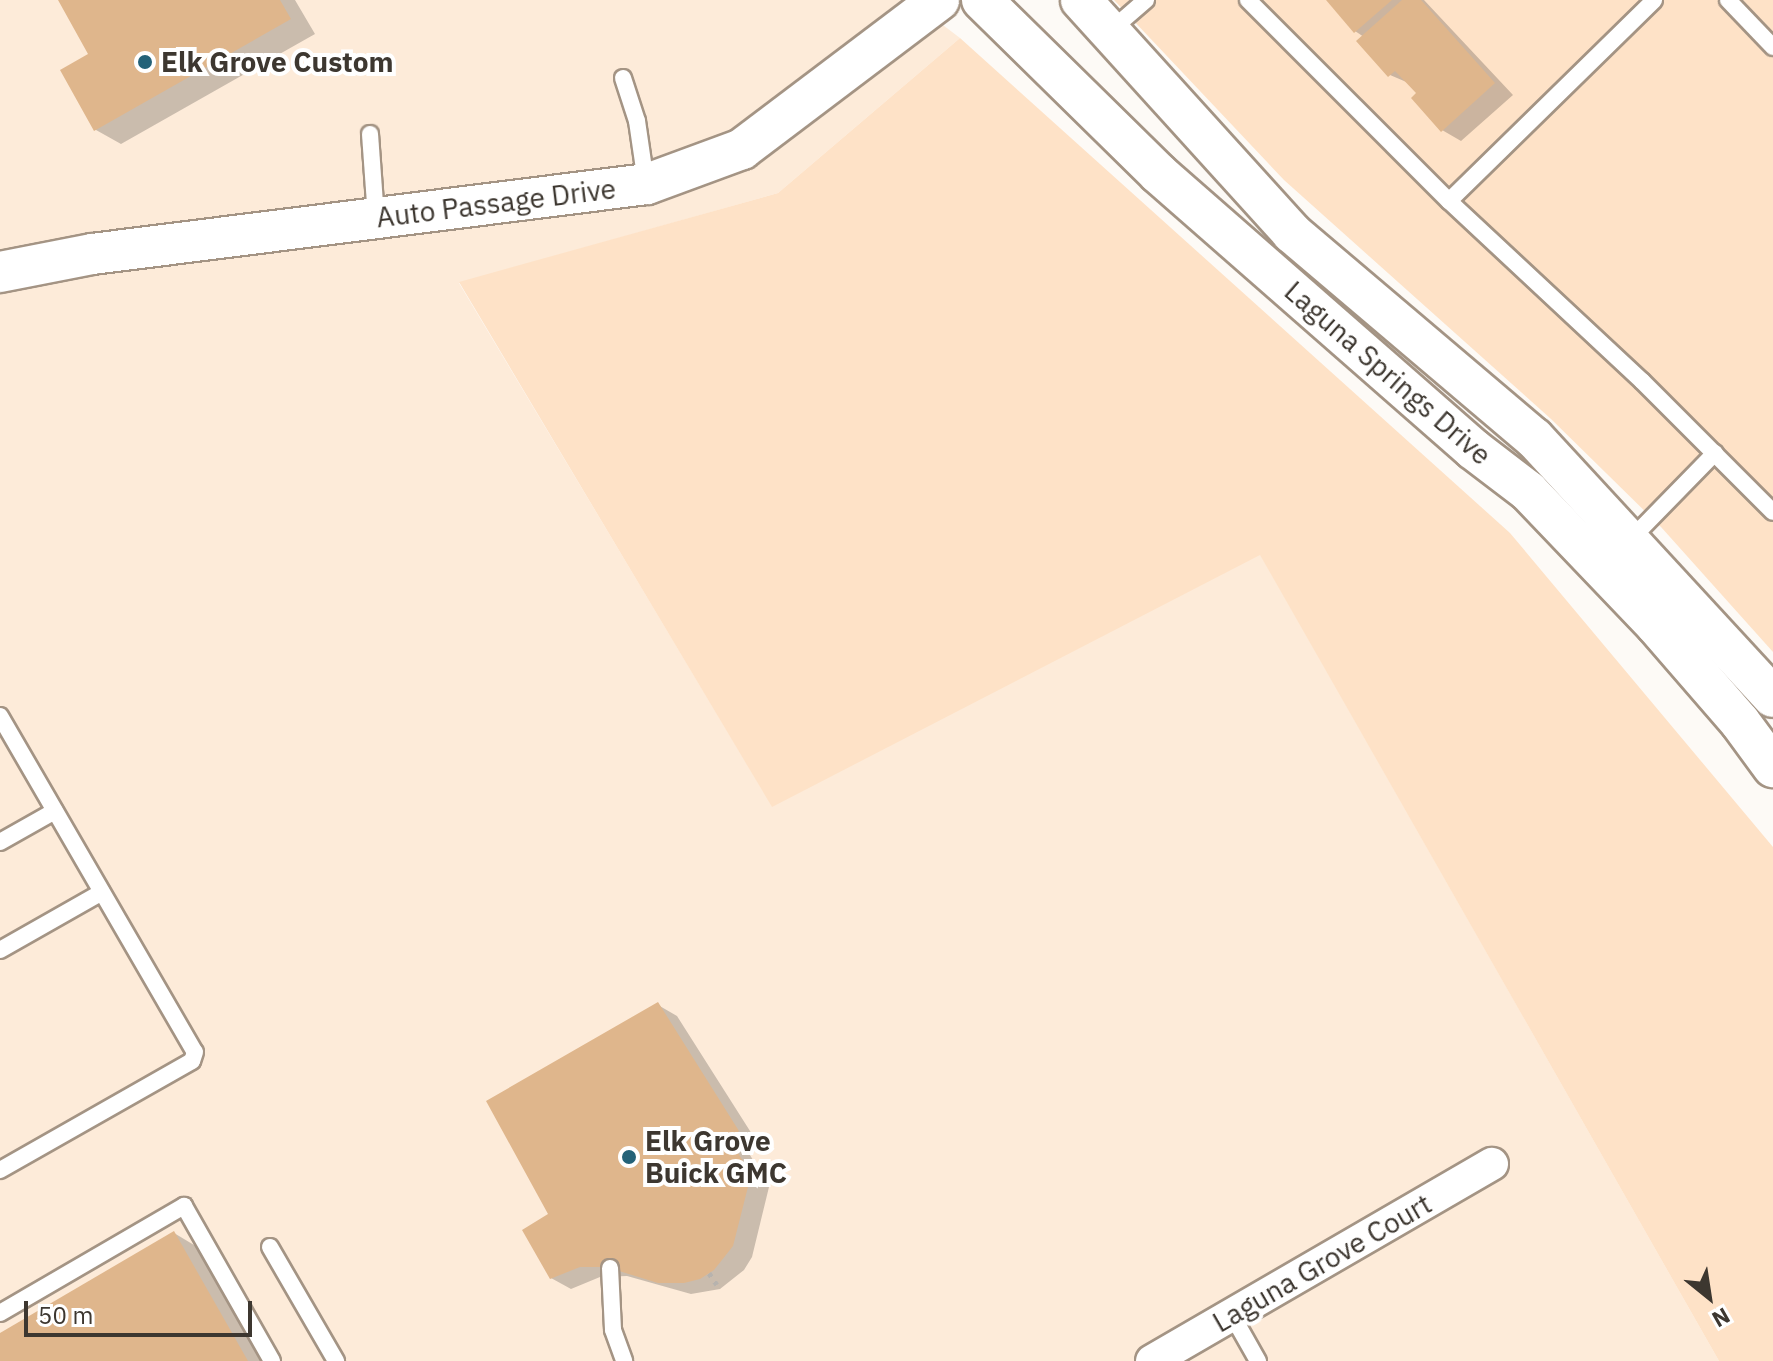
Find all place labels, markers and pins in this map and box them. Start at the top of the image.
place label: Elk Grove Custom [161,45,394,79]
marker: Elk Grove Custom [136,53,154,71]
place label: Elk Grove Buick GMC [645,1124,787,1190]
marker: Elk Grove Buick GMC [620,1148,638,1166]

